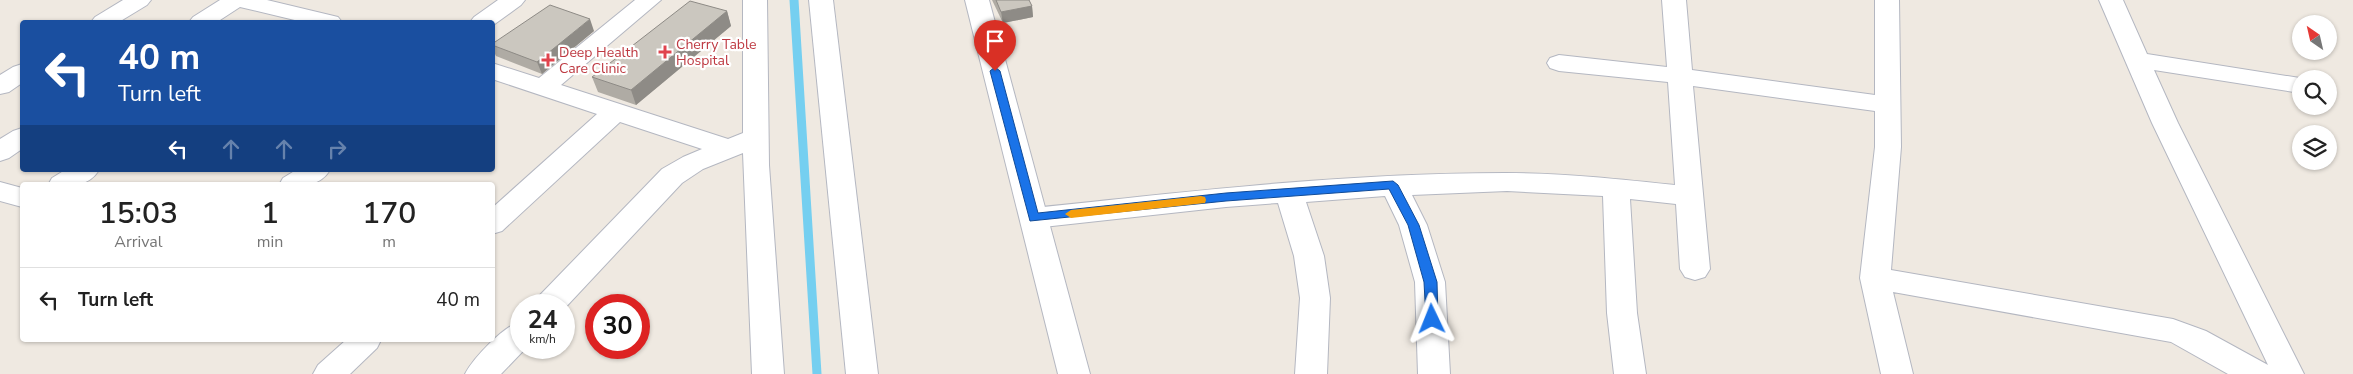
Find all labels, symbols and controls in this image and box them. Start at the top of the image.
north arrow [2292,15,2338,60]
map controls [2292,15,2337,170]
pin [974,20,1016,71]
icon: arrive [981,27,1009,55]
text: 40 m [118,34,200,81]
place label: Cherry Table Hospital [676,35,757,70]
icon: left [35,40,100,105]
place label: Deep Health Care Clinic [559,43,638,78]
marker: Cherry Table Hospital [658,45,672,59]
marker: Deep Health Care Clinic [541,53,555,67]
button: search [2292,70,2337,115]
text: Turn left [118,79,201,109]
button: layers [2292,125,2337,170]
icon: left [164,135,192,163]
icon: ahead [217,135,245,163]
icon: ahead [270,135,298,163]
icon: right [323,135,351,163]
text: 15:03 [99,193,178,234]
text: 1 [261,193,279,234]
text: 170 [362,193,416,234]
text: Arrival [114,231,162,253]
text: min [257,231,283,253]
text: m [382,231,396,253]
icon: left [35,286,63,314]
text: Turn left [78,287,153,313]
text: 40 m [436,287,480,313]
position arrow [1405,292,1457,344]
speed limit sign: 30 [585,294,650,359]
text: 24 [527,303,558,337]
text: km/h [529,331,556,347]

